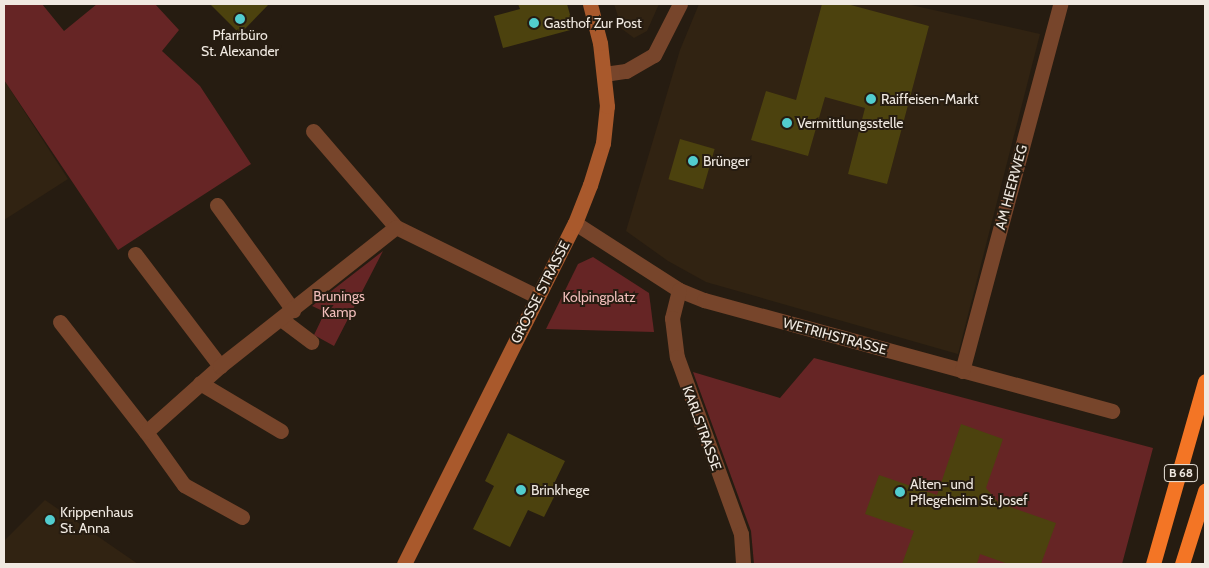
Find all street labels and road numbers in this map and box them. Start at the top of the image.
street label: AM HEERWEG [992,143,1030,231]
street label: GROSSE STRASSE [507,238,573,346]
street label: WETRIHSTRASSE [781,314,889,358]
street label: KARLSTRASSE [679,383,725,473]
road number: B 68 [1164,463,1198,482]

